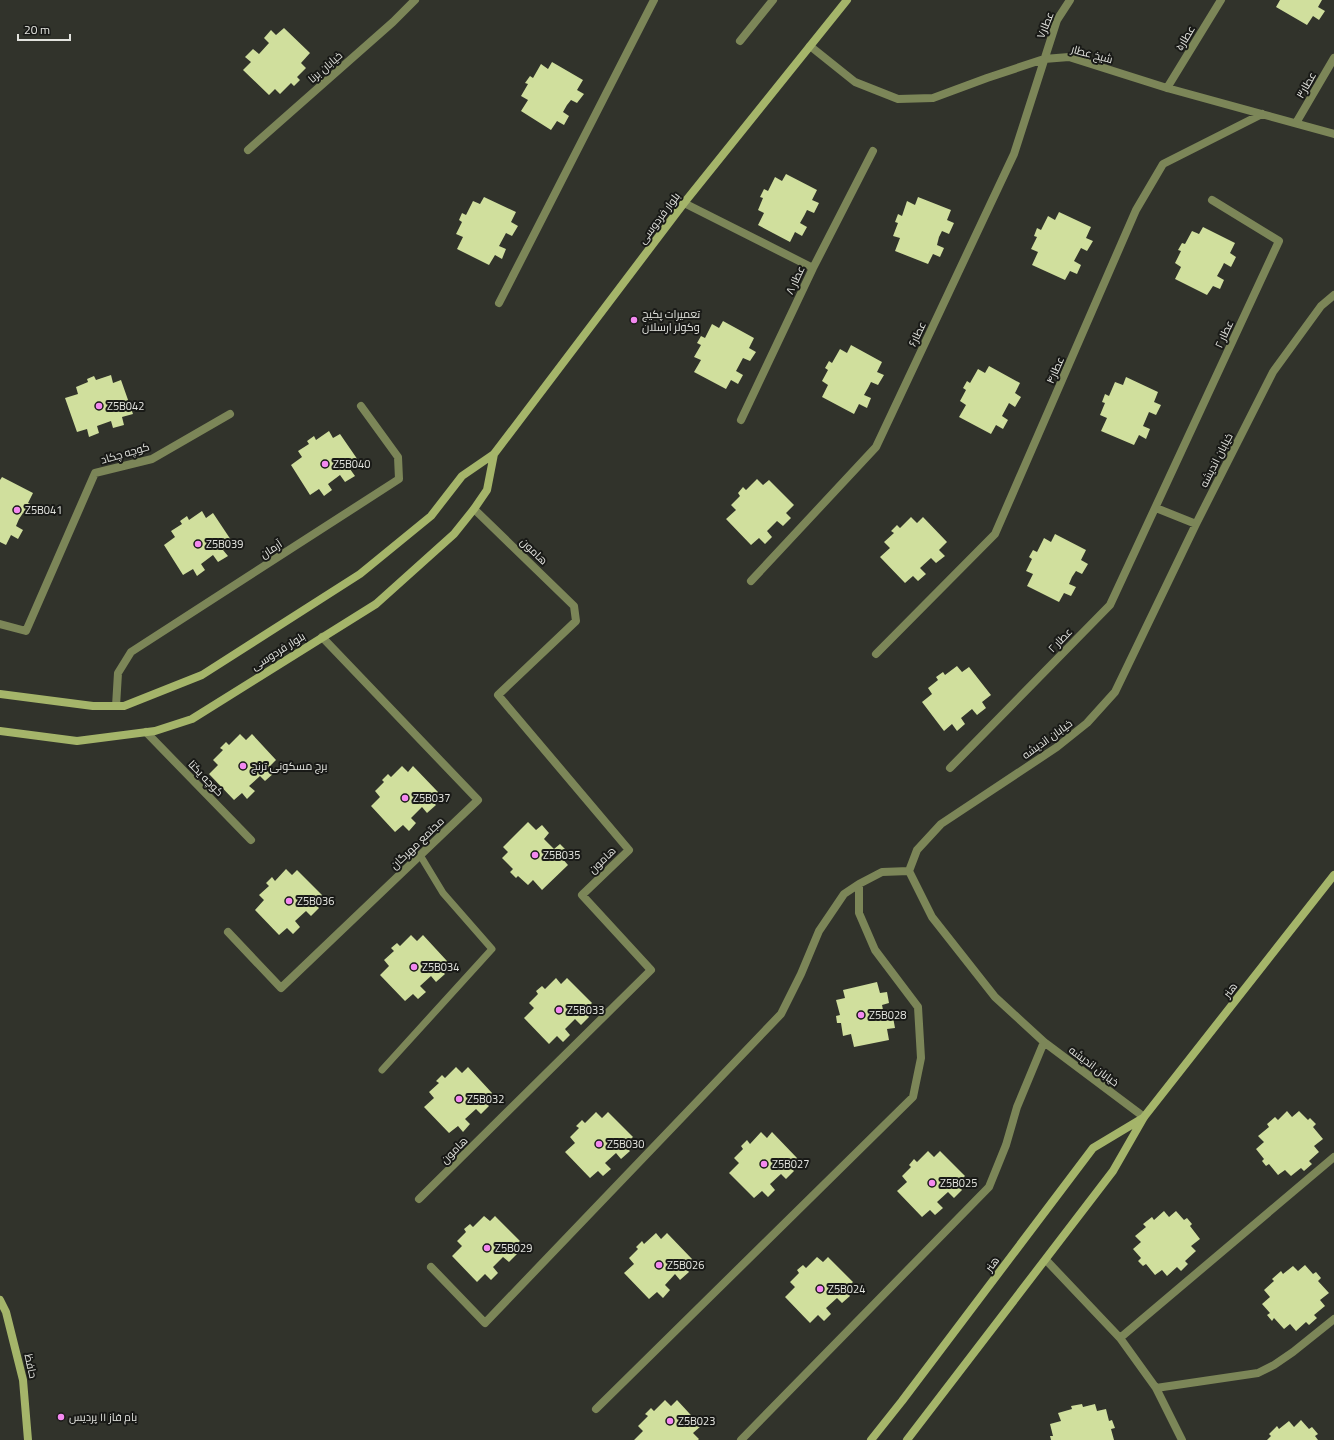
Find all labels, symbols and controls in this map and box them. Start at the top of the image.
street label: عطار۷ [1031,8,1059,42]
scale bar [18,16,70,42]
text: 20 m [24,18,50,41]
street label: عطار۵ [1169,21,1201,55]
street label: شیخ عطار [1068,39,1115,69]
street label: خیابان برنا [303,46,347,88]
street label: عطار۳ [1290,68,1322,102]
street label: بلوار فردوسی [633,188,685,248]
street label: عطار ۸ [780,262,810,298]
place label: تعمیرات پکیج وکولر ارسلان [642,304,700,337]
marker: تعمیرات پکیج وکولر ارسلان [629,315,639,325]
street label: عطار ۲ [1209,317,1239,351]
street label: عطار۶ [902,318,932,350]
street label: عطار۴ [1040,353,1070,387]
place label: Z5B042 [107,396,144,416]
marker: Z5B042 [94,401,104,411]
street label: خیابان اندیشه [1194,429,1238,491]
street label: کوچه چکاد [98,436,152,470]
place label: Z5B040 [333,454,370,474]
marker: Z5B040 [320,459,330,469]
place label: Z5B041 [25,500,62,520]
marker: Z5B041 [12,505,22,515]
street label: هامون [515,532,553,570]
place label: Z5B039 [206,534,243,554]
street label: آرمان [256,534,286,564]
marker: Z5B039 [193,539,203,549]
street label: عطار ۲ [1043,623,1077,657]
street label: بلوار فردوسی [247,626,309,676]
street label: خیابان اندیشه [1017,714,1077,764]
street label: کوچه یکتا [183,755,229,801]
place label: برج مسکونی ترنج [251,756,327,776]
marker: برج مسکونی ترنج [238,761,248,771]
place label: Z5B037 [413,788,450,808]
marker: Z5B037 [400,793,410,803]
street label: مجتمع مهرگان [385,812,449,874]
street label: هامون [583,841,621,879]
place label: Z5B035 [543,845,580,865]
marker: Z5B035 [530,850,540,860]
place label: Z5B036 [297,891,334,911]
marker: Z5B036 [284,896,294,906]
place label: Z5B034 [422,957,459,977]
marker: Z5B034 [409,962,419,972]
street label: هنر [1217,978,1243,1003]
place label: Z5B033 [567,1000,604,1020]
marker: Z5B033 [554,1005,564,1015]
place label: Z5B028 [869,1005,906,1025]
marker: Z5B028 [856,1010,866,1020]
street label: خیابان اندیشه [1064,1040,1124,1092]
place label: Z5B032 [467,1089,504,1109]
marker: Z5B032 [454,1094,464,1104]
street label: هامون [435,1131,473,1169]
place label: Z5B030 [607,1134,644,1154]
marker: Z5B030 [594,1139,604,1149]
place label: Z5B027 [772,1154,809,1174]
marker: Z5B027 [759,1159,769,1169]
place label: Z5B025 [940,1173,977,1193]
marker: Z5B025 [927,1178,937,1188]
place label: Z5B029 [495,1238,532,1258]
marker: Z5B029 [482,1243,492,1253]
street label: هنر [979,1252,1005,1277]
place label: Z5B026 [667,1255,704,1275]
marker: Z5B026 [654,1260,664,1270]
place label: Z5B024 [828,1279,865,1299]
marker: Z5B024 [815,1284,825,1294]
street label: حافظ [19,1352,43,1380]
place label: بام فاز ۱۱ پردیس [69,1407,137,1427]
place label: Z5B023 [678,1411,715,1431]
marker: بام فاز ۱۱ پردیس [56,1412,66,1422]
marker: Z5B023 [665,1416,675,1426]

